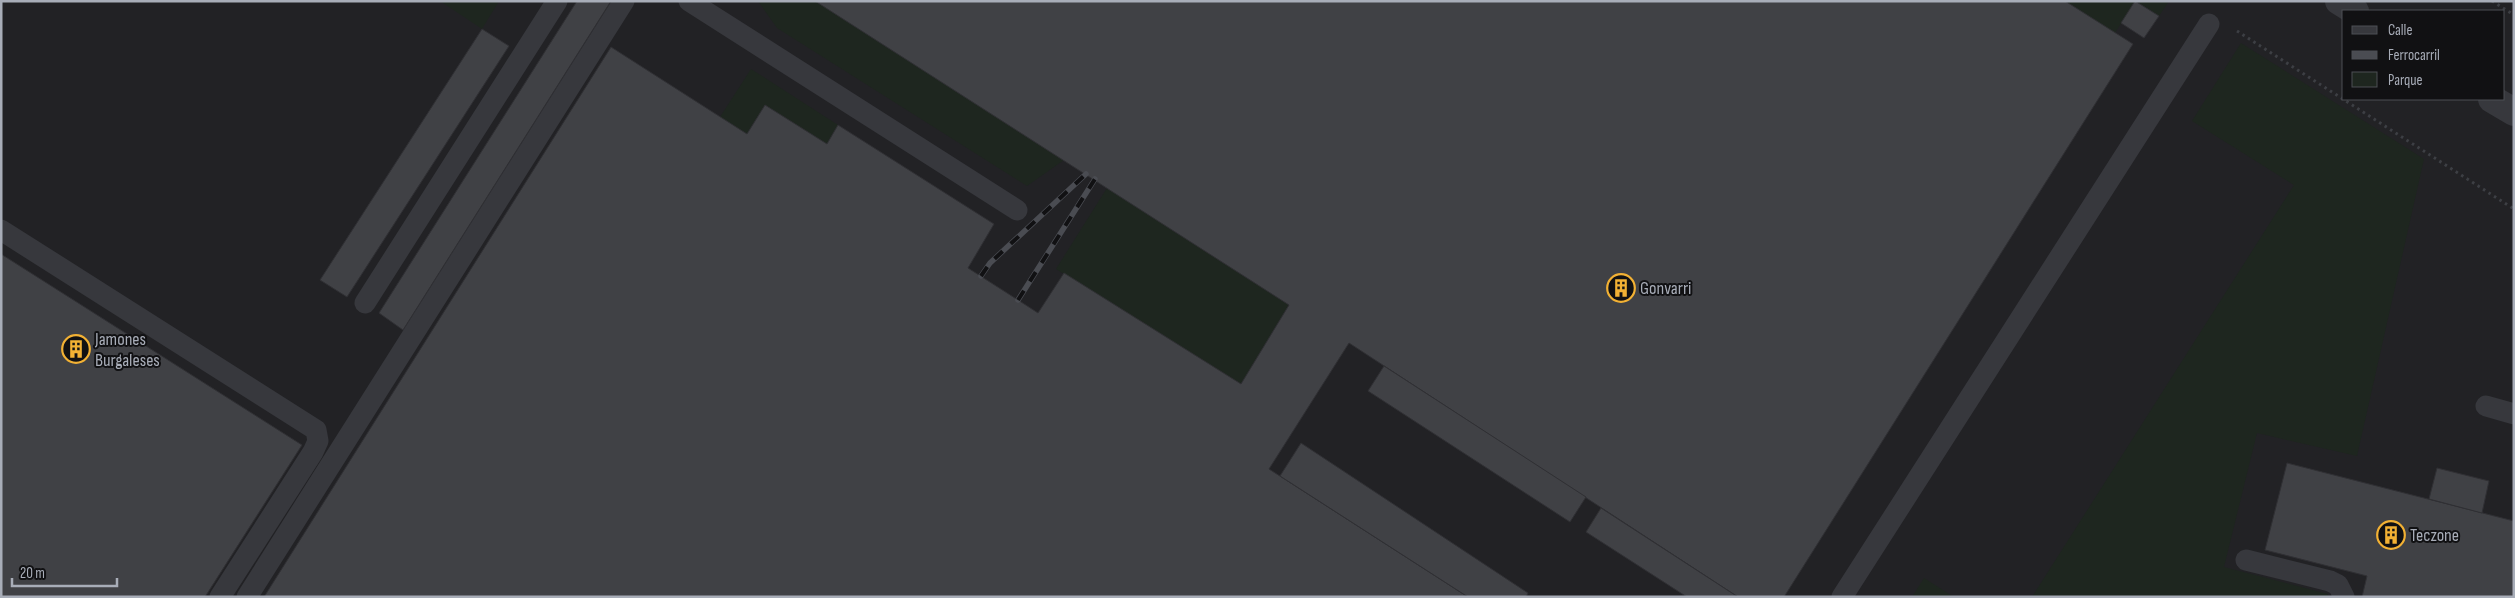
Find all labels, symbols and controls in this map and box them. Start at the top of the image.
legend [2342,10,2505,100]
text: Calle [2388,21,2412,40]
text: Ferrocarril [2388,46,2440,65]
text: Parque [2388,71,2423,90]
building icon: Gonvarri [1606,273,1636,303]
place label: Gonvarri [1640,278,1691,299]
place label: Jamones Burgaleses [94,329,160,371]
building icon: Jamones Burgaleses [61,334,91,364]
building icon: Teczone [2376,520,2406,550]
place label: Teczone [2410,525,2459,546]
scale bar [12,556,118,588]
text: 20 m [20,564,45,583]

